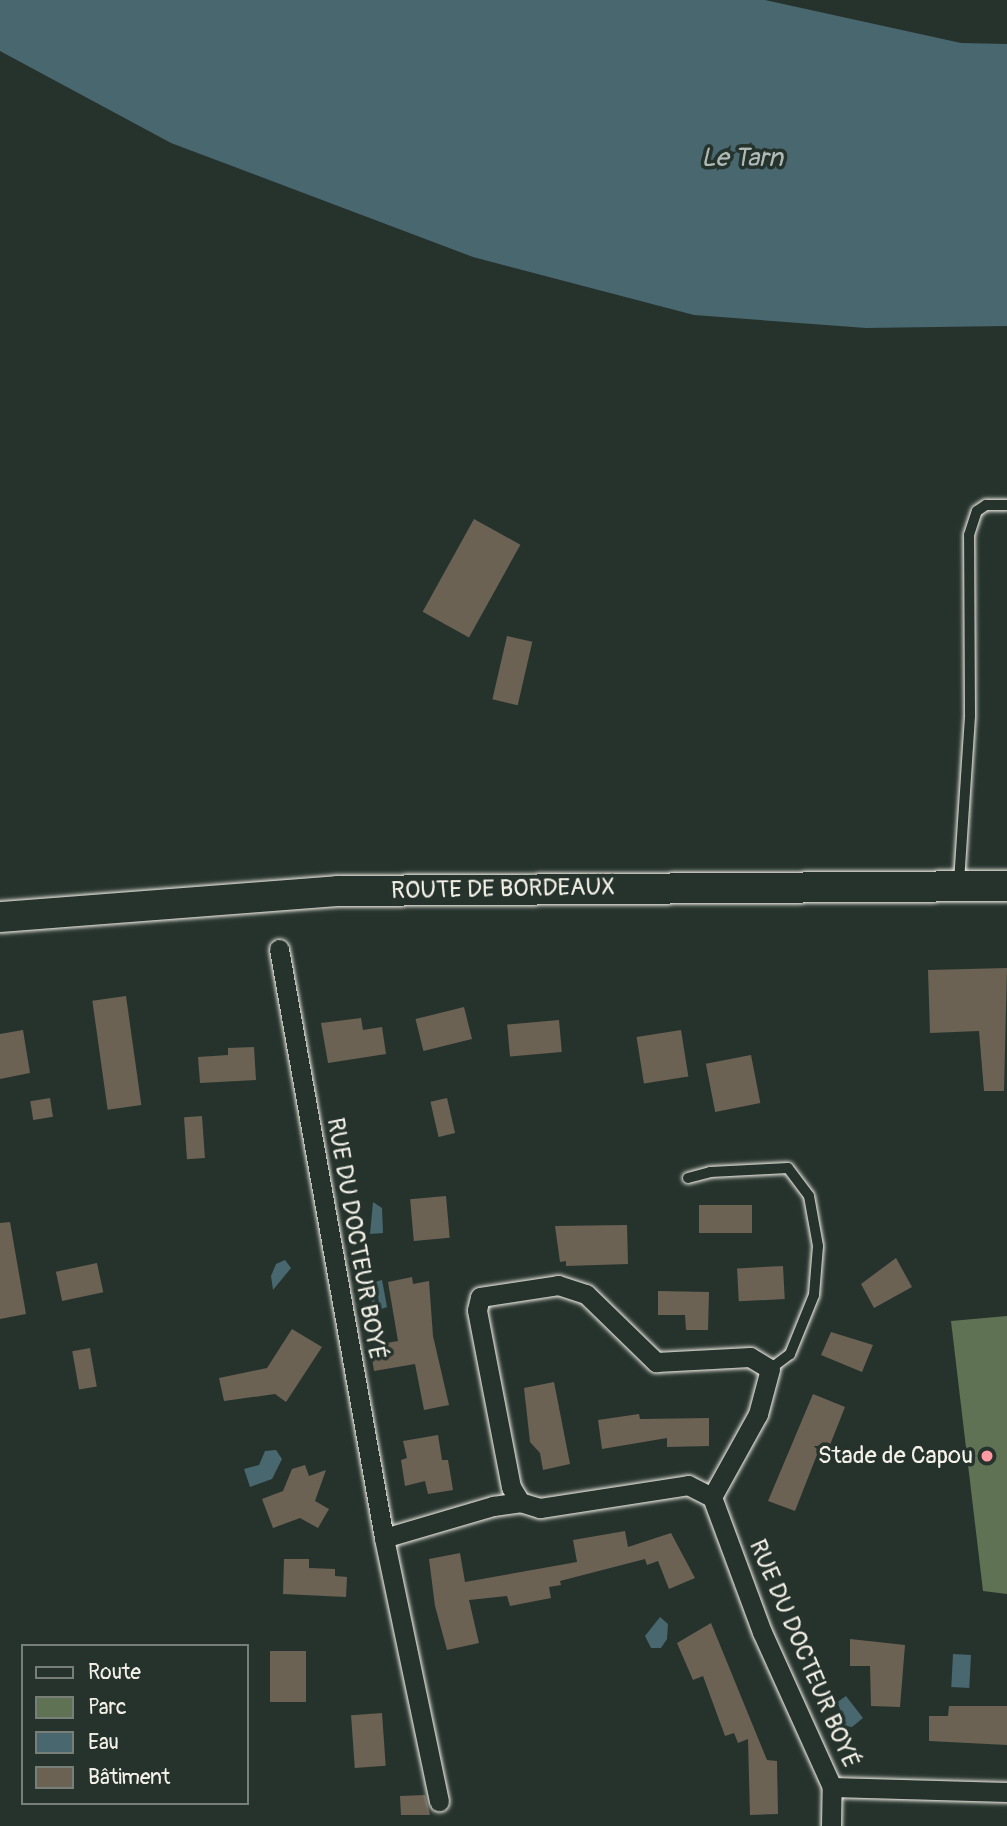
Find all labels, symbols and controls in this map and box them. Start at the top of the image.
water label: Le Tarn [701,143,783,175]
street label: ROUTE DE BORDEAUX [391,873,615,905]
street label: RUE DU DOCTEUR BOYÉ [320,1116,392,1362]
place label: Stade de Capou [818,1442,973,1470]
marker: Stade de Capou [979,1448,995,1464]
street label: RUE DU DOCTEUR BOYÉ [743,1535,865,1773]
legend [21,1644,248,1805]
text: Route [88,1659,141,1686]
text: Parc [88,1694,127,1721]
text: Eau [88,1729,119,1756]
text: Bâtiment [88,1764,170,1791]

